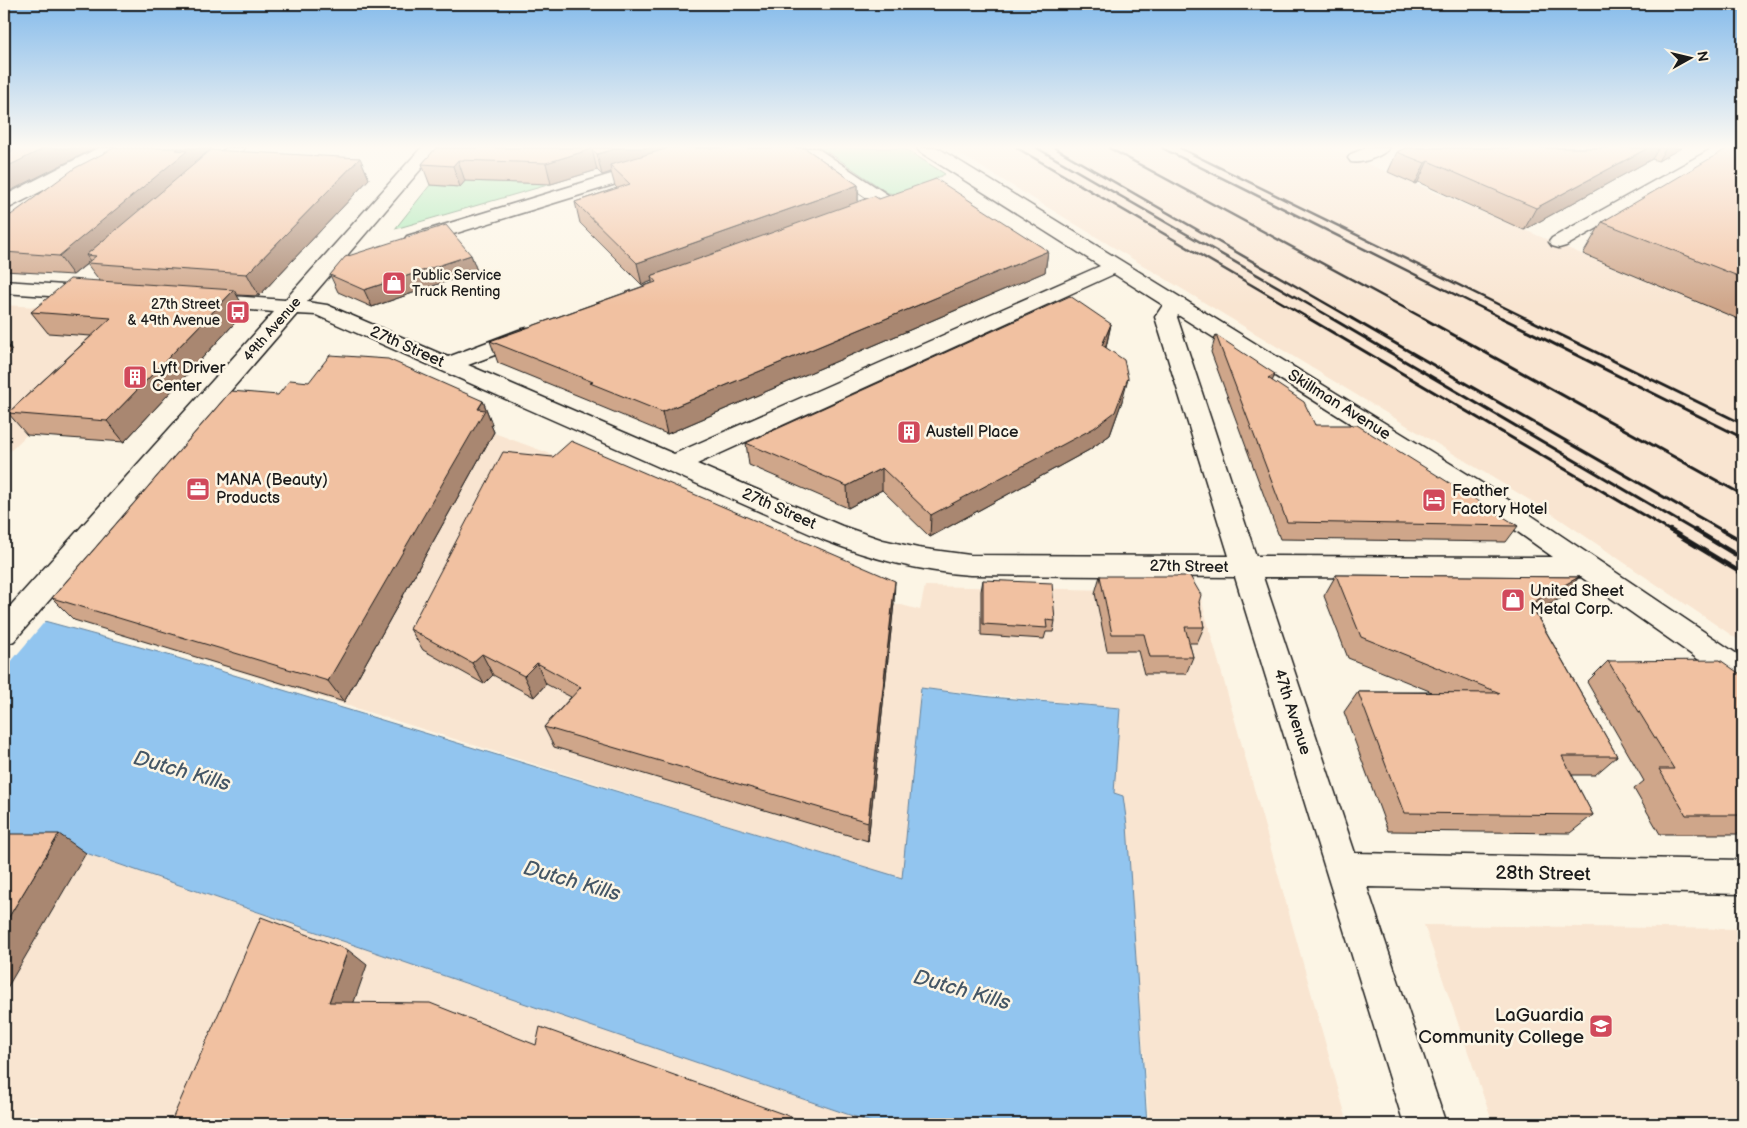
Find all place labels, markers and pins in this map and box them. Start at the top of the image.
place label: Public Service Truck Renting [412,267,501,300]
shop icon: Public Service Truck Renting [381,270,407,296]
place label: 27th Street & 49th Avenue [128,296,221,329]
bus stop icon: 27th Street & 49th Avenue [225,299,251,325]
place label: Lyft Driver Center [152,359,226,396]
building icon: Lyft Driver Center [122,364,148,390]
building icon: Austell Place [896,419,922,445]
place label: Austell Place [926,423,1019,442]
place label: MANA (Beauty) Products [216,471,328,508]
office icon: MANA (Beauty) Products [185,476,211,502]
place label: Feather Factory Hotel [1452,482,1547,519]
hotel icon: Feather Factory Hotel [1421,487,1447,513]
place label: United Sheet Metal Corp. [1530,582,1624,619]
shop icon: United Sheet Metal Corp. [1500,587,1526,613]
place label: LaGuardia Community College [1418,1004,1584,1049]
school or university icon: LaGuardia Community College [1588,1013,1614,1039]

